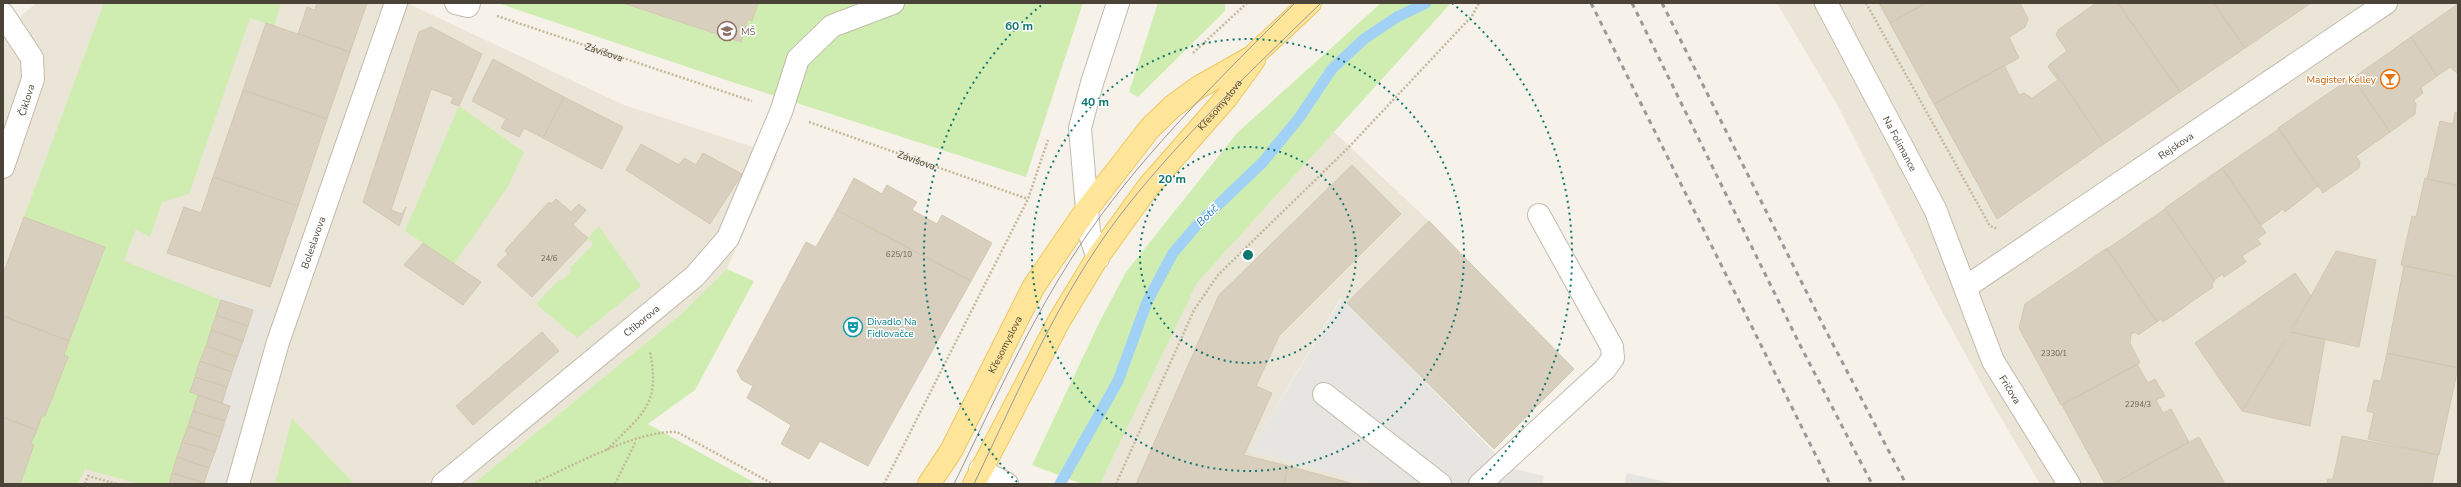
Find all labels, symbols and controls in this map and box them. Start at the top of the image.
text: 60 m [1005,18,1033,34]
school or university icon: MŠ [716,20,738,42]
place label: MŠ [741,25,756,39]
street label: Závišova [583,40,625,66]
bar icon: Magister Kelley [2379,68,2401,90]
place label: Magister Kelley [2307,73,2377,87]
street label: Křesomyslova [1195,77,1246,134]
street label: Čiklova [15,83,38,118]
text: 40 m [1081,94,1109,110]
street label: Na Folimance [1879,114,1920,174]
street label: Rejskova [2156,129,2197,163]
street label: Závišova [895,148,937,174]
text: 20 m [1158,171,1186,187]
water label: Botič [1193,201,1222,229]
street label: Boleslavova [298,215,329,271]
centre of rings [1241,248,1255,262]
house number: 625/10 [886,249,912,260]
house number: 24/6 [541,253,558,264]
street label: Ctiborova [621,302,663,340]
street label: Křesomyslova [985,314,1026,376]
place label: Divadlo Na Fidlovačce [867,315,917,341]
theatre icon: Divadlo Na Fidlovačce [842,316,864,338]
house number: 2330/1 [2041,348,2067,359]
street label: Fričova [1995,373,2024,407]
house number: 2294/3 [2125,399,2151,410]

